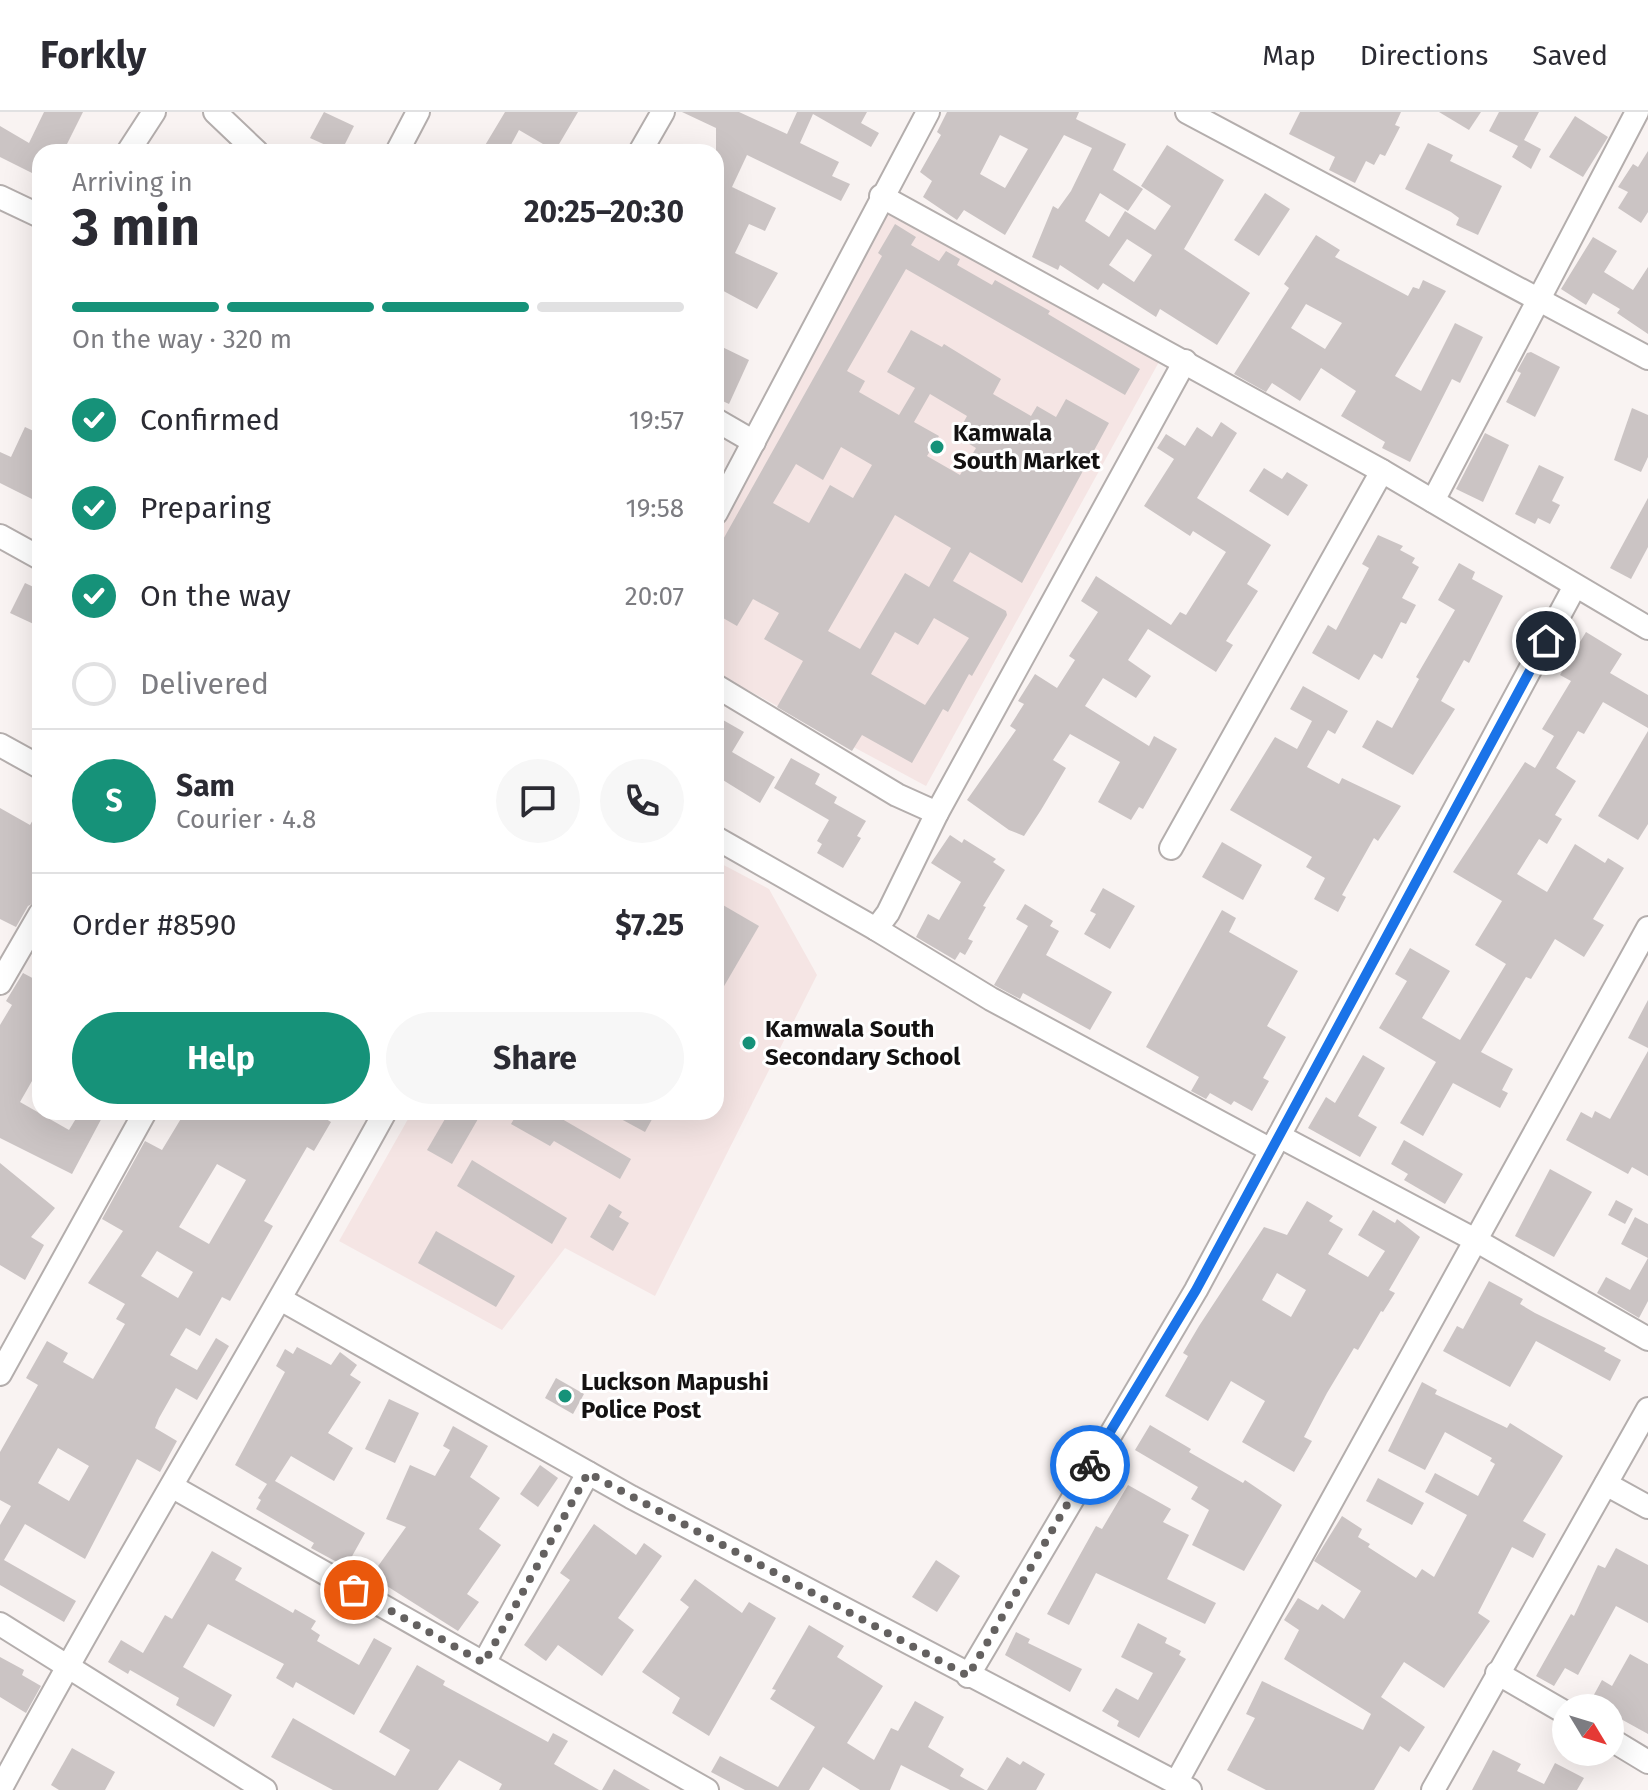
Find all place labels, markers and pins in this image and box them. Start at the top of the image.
place label: Kamwala South Market [953,419,1101,475]
marker: Kamwala South Market [928,438,946,456]
pin [1512,607,1580,675]
place label: Kamwala South Secondary School [765,1015,961,1071]
marker: Kamwala South Secondary School [740,1034,758,1052]
place label: Luckson Mapushi Police Post [581,1368,769,1424]
marker: Luckson Mapushi Police Post [556,1387,574,1405]
pin [320,1556,388,1624]

